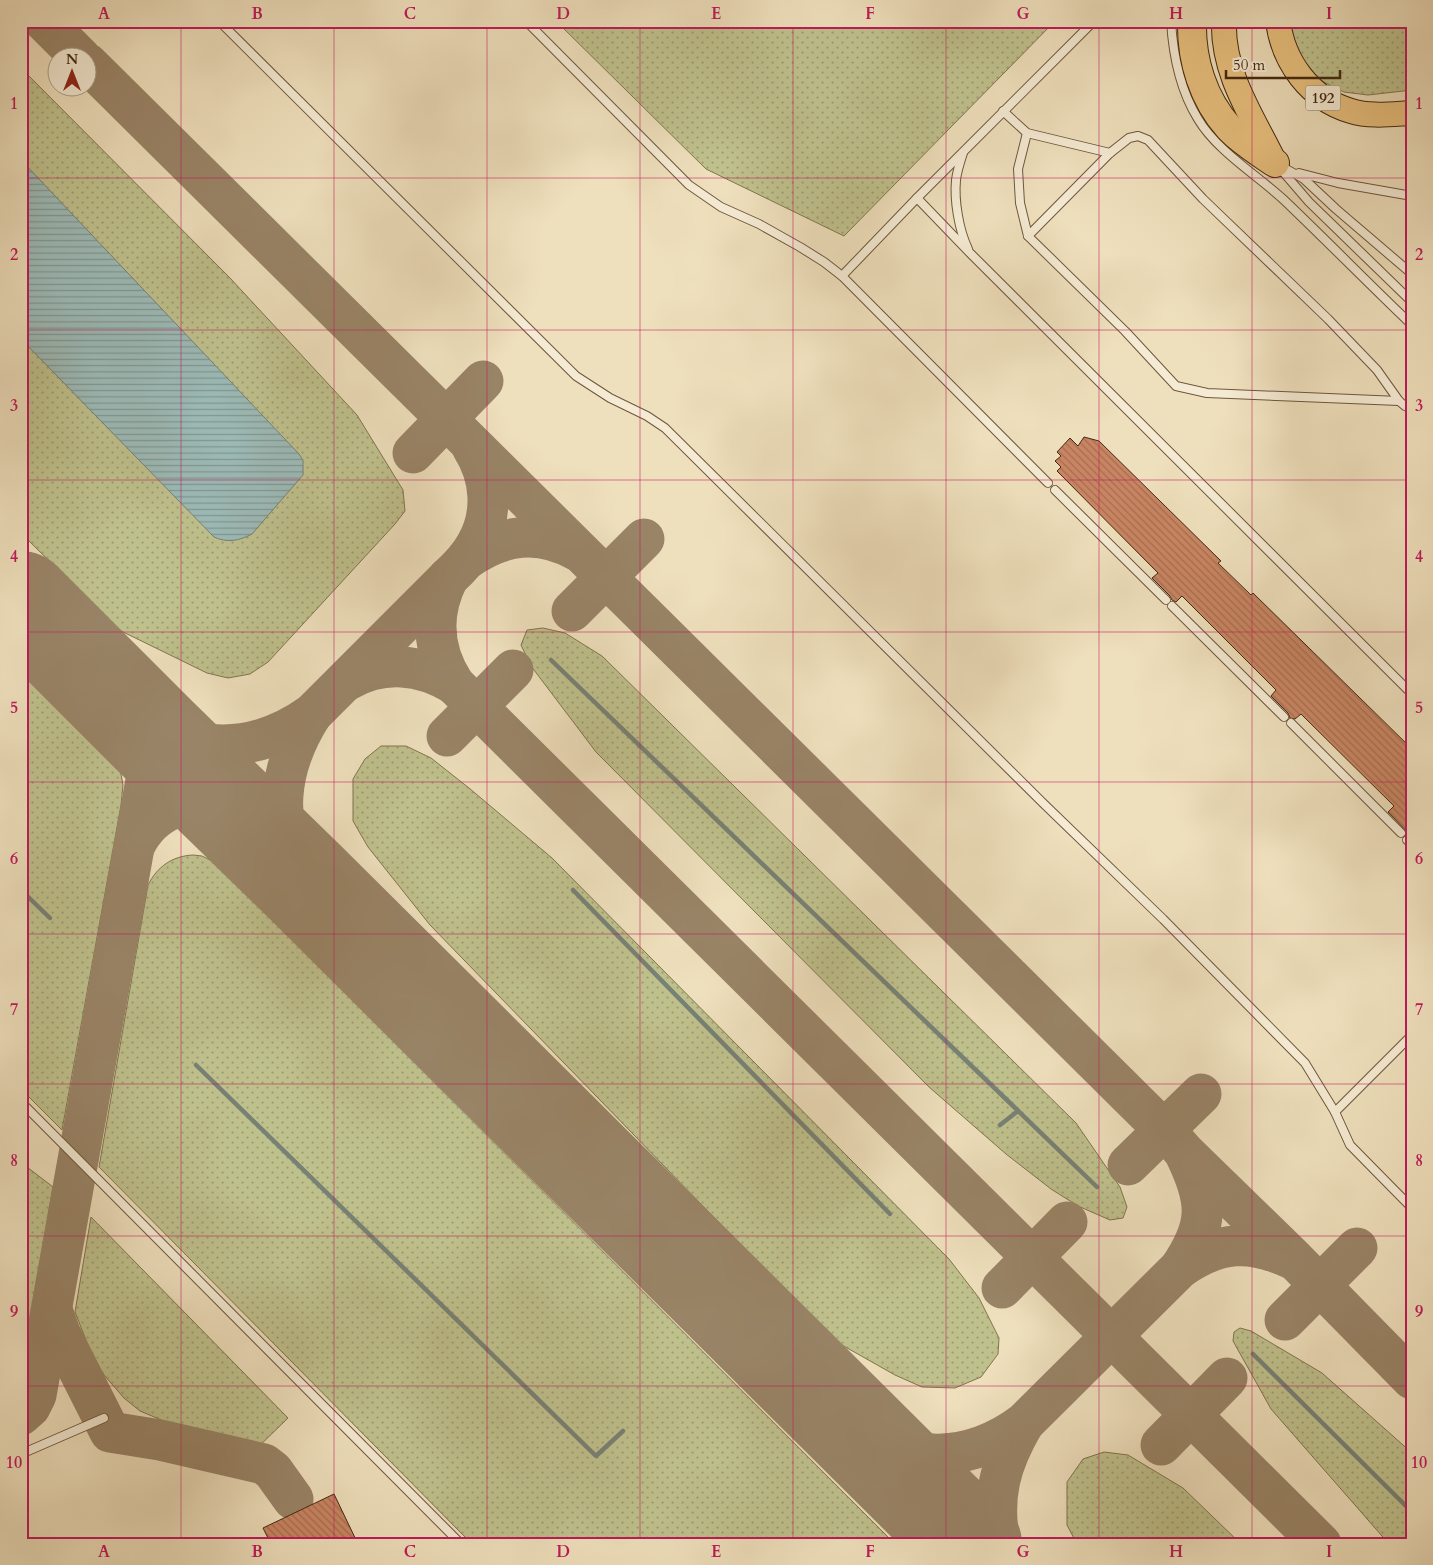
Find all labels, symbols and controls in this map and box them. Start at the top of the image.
text: A [98,3,110,25]
text: B [251,3,263,25]
text: C [404,3,416,25]
text: D [556,3,570,25]
text: E [711,3,721,25]
text: F [865,3,875,25]
text: G [1016,3,1030,25]
text: H [1169,3,1183,25]
text: I [1326,3,1332,25]
north arrow [48,48,98,98]
scale bar [1226,48,1339,80]
text: N [66,50,78,69]
text: 50 m [1233,55,1265,75]
road number: 192 [1306,86,1340,110]
text: 1 [10,93,18,115]
text: 1 [1415,93,1423,115]
text: 2 [10,244,18,266]
text: 2 [1415,244,1423,266]
text: 3 [10,395,18,417]
text: 3 [1415,395,1423,417]
text: 4 [10,546,18,568]
text: 4 [1415,546,1423,568]
text: 5 [10,697,18,719]
text: 5 [1415,697,1423,719]
text: 6 [10,848,18,870]
text: 6 [1415,848,1423,870]
text: 7 [10,999,18,1021]
text: 7 [1415,999,1423,1021]
text: 8 [10,1150,18,1172]
text: 8 [1415,1150,1423,1172]
text: 9 [10,1301,18,1323]
text: 9 [1415,1301,1423,1323]
text: 10 [6,1452,22,1474]
text: 10 [1411,1452,1427,1474]
text: A [98,1541,110,1563]
text: B [251,1541,263,1563]
text: C [404,1541,416,1563]
text: D [556,1541,570,1563]
text: E [711,1541,721,1563]
text: F [865,1541,875,1563]
text: G [1016,1541,1030,1563]
text: H [1169,1541,1183,1563]
text: I [1326,1541,1332,1563]

